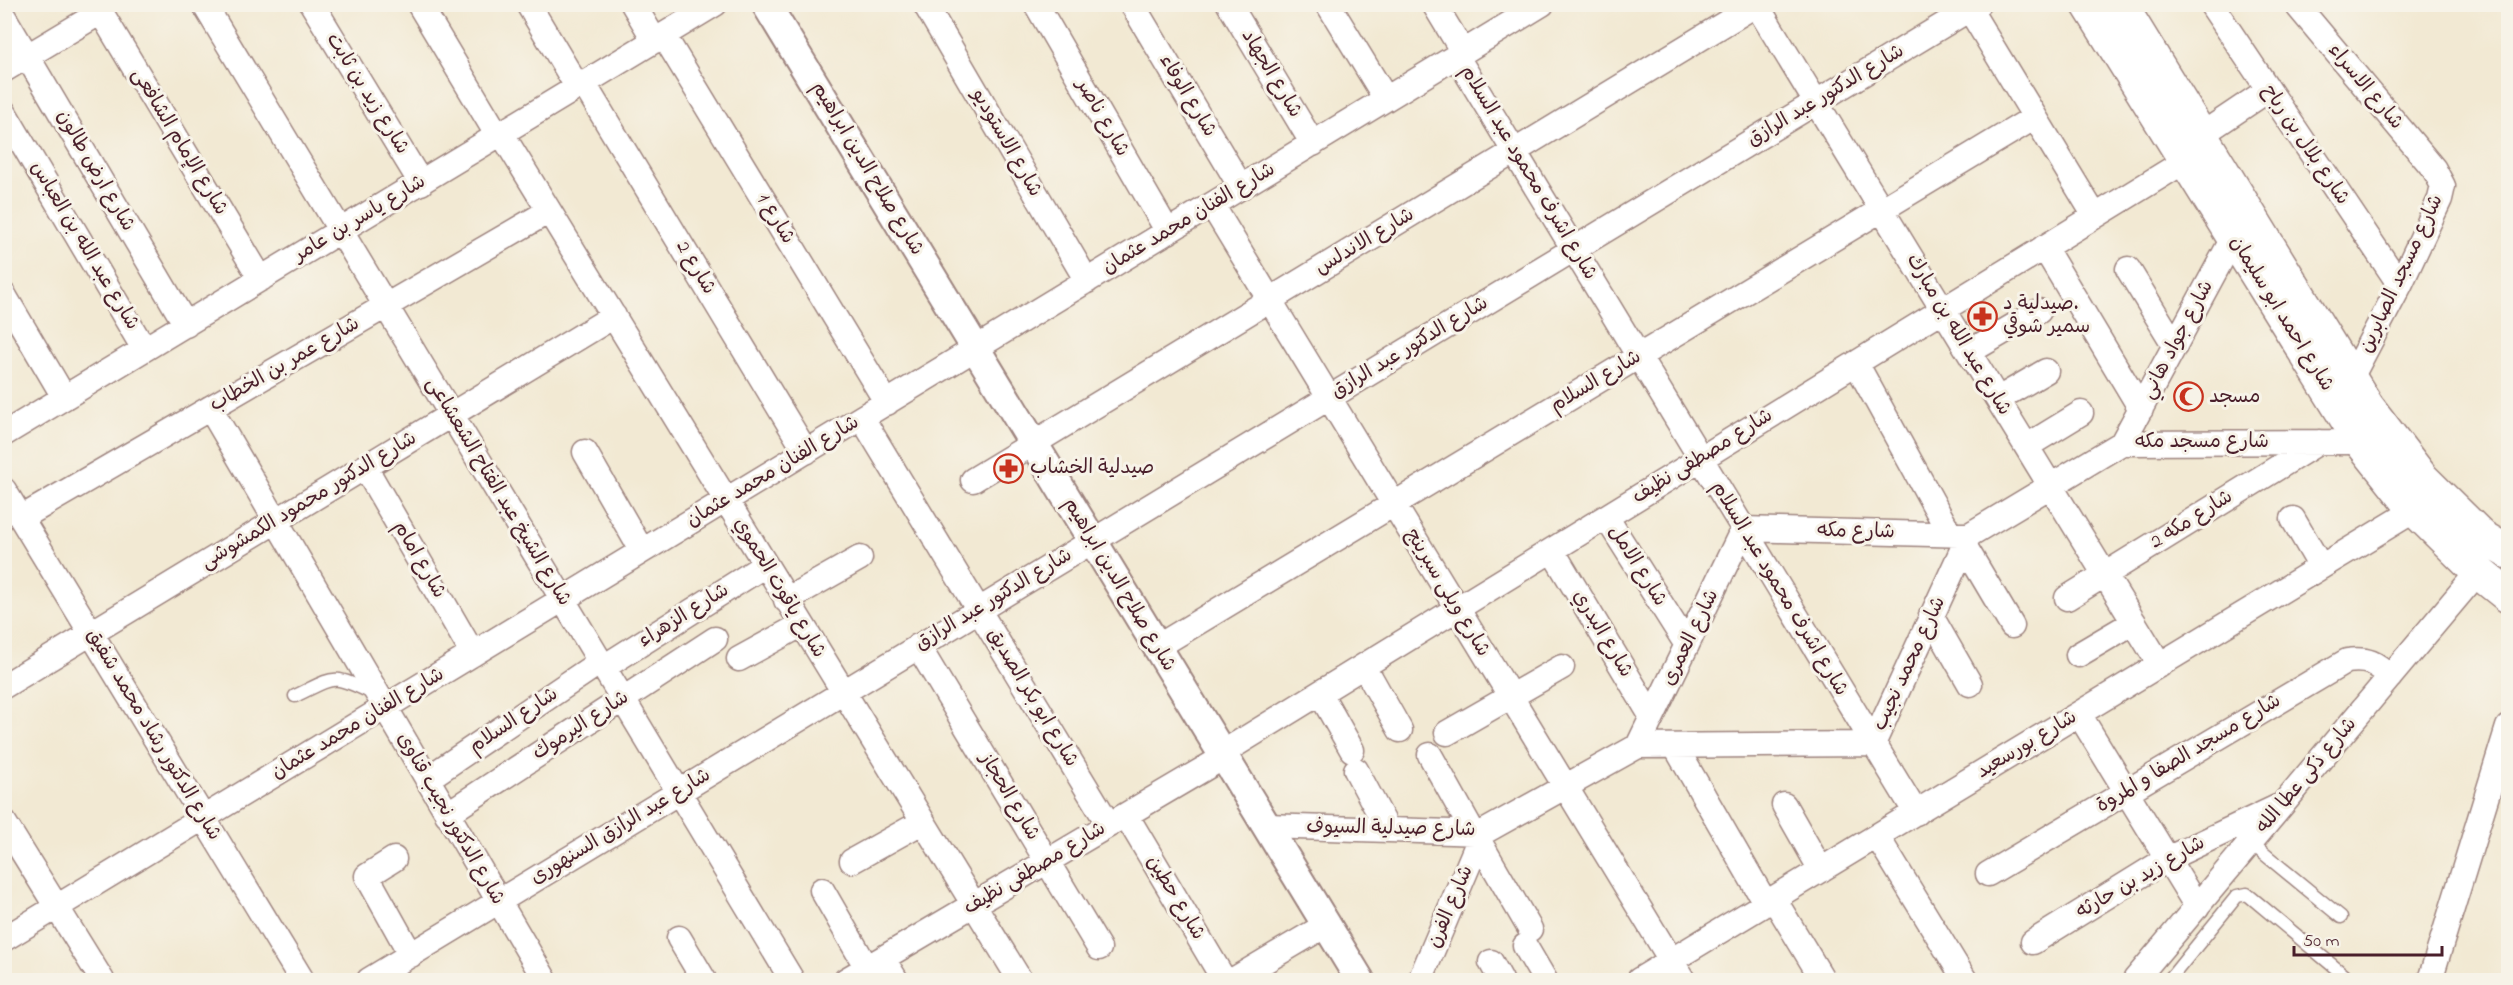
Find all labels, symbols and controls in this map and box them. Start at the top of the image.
street label: شارع الجهاد [1233,24,1309,124]
street label: شارع زيد بن ثابت [318,28,416,160]
street label: شارع الدكتور عبد الرازق [1742,37,1910,155]
street label: شارع الاسراء [2320,38,2410,136]
street label: شارع الوفاء [1151,49,1223,143]
street label: شارع اشرف محمود عبد السلام [1452,60,1604,286]
street label: شارع الإمام الشافعى [124,63,234,221]
street label: شارع ناصر [1067,72,1136,162]
street label: شارع صلاح الدين ابراهيم [803,76,931,262]
street label: شارع بلال بن رباح [2254,79,2356,211]
street label: شارع الاستوديو [963,83,1049,203]
street label: شارع ارض طالون [48,105,142,237]
street label: شارع عبد الله بن العباس [22,156,146,336]
street label: شارع الفنان محمد عثمان [1097,156,1281,282]
street label: شارع ياسر بن عامر [287,168,432,271]
street label: شارع 1 [748,188,802,250]
street label: شارع مسجد الصابرين [2353,190,2451,358]
street label: شارع الاندلس [1310,201,1420,283]
street label: شارع احمد ابو سليمان [2221,231,2341,397]
street label: شارع 2 [668,236,722,300]
street label: شارع عبد الله بن مبارك [1898,248,2018,422]
street label: شارع جواد هاني [2134,275,2222,405]
street label: شارع الدكتور عبد الرازق [1326,289,1494,407]
place label: صيدلية د. سمير شوقي [2003,290,2090,342]
pharmacy icon: صيدلية د. سمير شوقي [1966,300,1998,332]
street label: شارع عمر بن الخطاب [204,310,366,420]
street label: شارع السلام [1545,343,1647,421]
street label: شارع الشيخ عبد الفتاح الشعشاعى [418,372,578,612]
mosque icon: مسجد [2172,381,2204,413]
place label: مسجد [2209,383,2260,412]
street label: شارع مصطفى نظيف [1627,402,1779,512]
street label: شارع الفنان محمد عثمان [681,409,865,535]
street label: شارع الدكتور محمود الكمشوشى [195,425,423,577]
street label: شارع مسجد مكه [2135,428,2269,457]
pharmacy icon: صيدلية الخشاب [993,452,1025,484]
place label: صيدلية الخشاب [1030,454,1154,483]
street label: شارع اشرف محمود عبد السلام [1703,476,1855,702]
street label: شارع مكه 2 [2145,483,2239,557]
street label: شارع صلاح الدين ابراهيم [1055,492,1183,678]
street label: شارع ياقوت الحموي [725,512,833,664]
street label: شارع امام [385,516,453,604]
street label: شارع مكه [1817,517,1895,547]
street label: شارع الامل [1601,520,1673,612]
street label: شارع ويلى سبرينج [1397,523,1497,663]
street label: شارع الدكتور عبد الرازق [910,541,1078,659]
street label: شارع الزهراء [633,577,735,655]
street label: شارع البدري [1564,585,1640,683]
street label: شارع العمرى [1655,585,1727,691]
street label: شارع محمد نجيب [1866,592,1954,736]
street label: شارع ابو بكر الصديق [979,623,1085,773]
street label: شارع الدكتور رشاد محمد شفيق [78,624,228,846]
street label: شارع الفنان محمد عثمان [266,661,450,787]
street label: شارع السلام [464,680,564,762]
street label: شارع اليرموك [527,684,635,768]
street label: شارع مسجد الصفا و المروة [2091,687,2287,821]
street label: شارع بورسعيد [1971,703,2083,787]
street label: شارع ذكى عطا الله [2250,711,2364,841]
street label: شارع الدكتور نجيب قناوى [389,727,511,911]
street label: شارع الحجاز [970,746,1047,846]
street label: شارع عبد الرازق السنهورى [525,761,717,893]
street label: شارع صيدلية السيوف [1306,813,1476,845]
street label: شارع مصطفى نظيف [958,815,1112,923]
street label: شارع زيد بن حارثه [2071,829,2211,927]
street label: شارع حطين [1138,850,1212,946]
street label: شارع الفرن [1421,861,1481,953]
scale bar [2294,919,2442,957]
text: 50 m [2303,929,2340,955]

